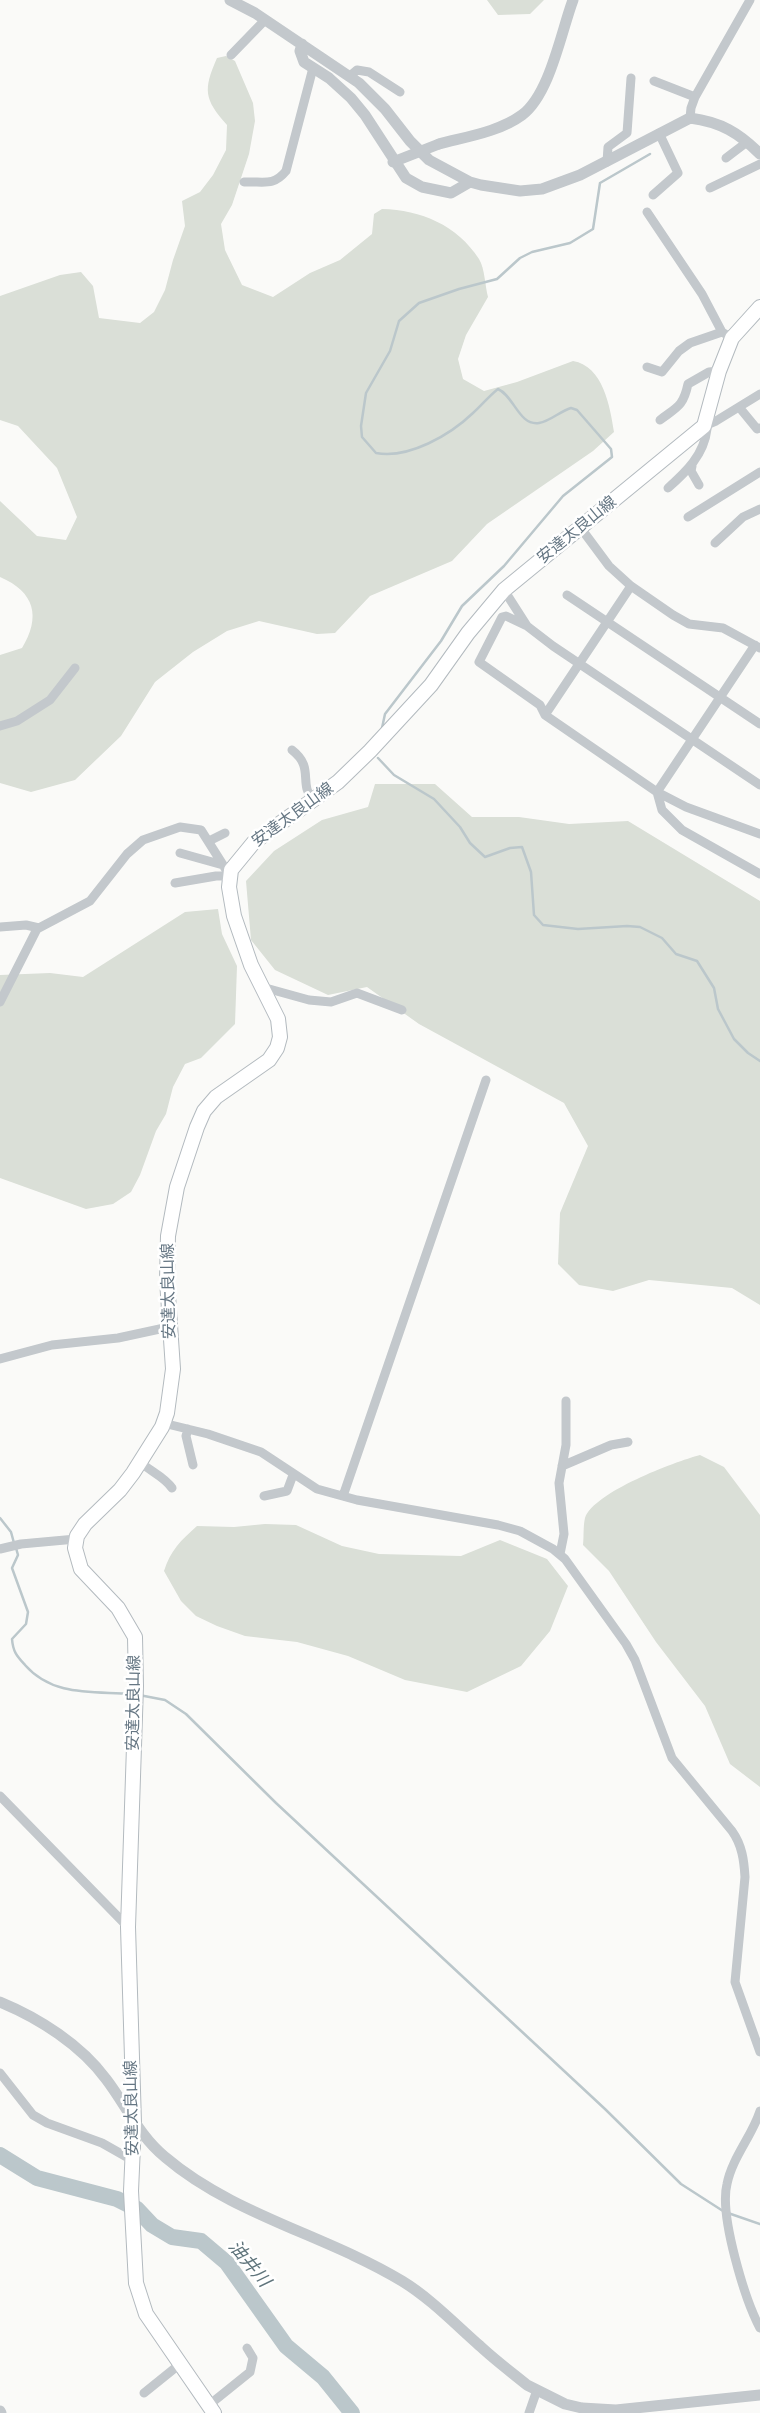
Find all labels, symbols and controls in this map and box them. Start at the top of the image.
street label: 安達太良山線 [534,492,620,568]
street label: 安達太良山線 [249,779,337,851]
street label: 安達太良山線 [159,1243,179,1339]
street label: 安達太良山線 [124,1655,144,1751]
street label: 安達太良山線 [122,2060,142,2156]
water label: 油井川 [223,2236,275,2292]

